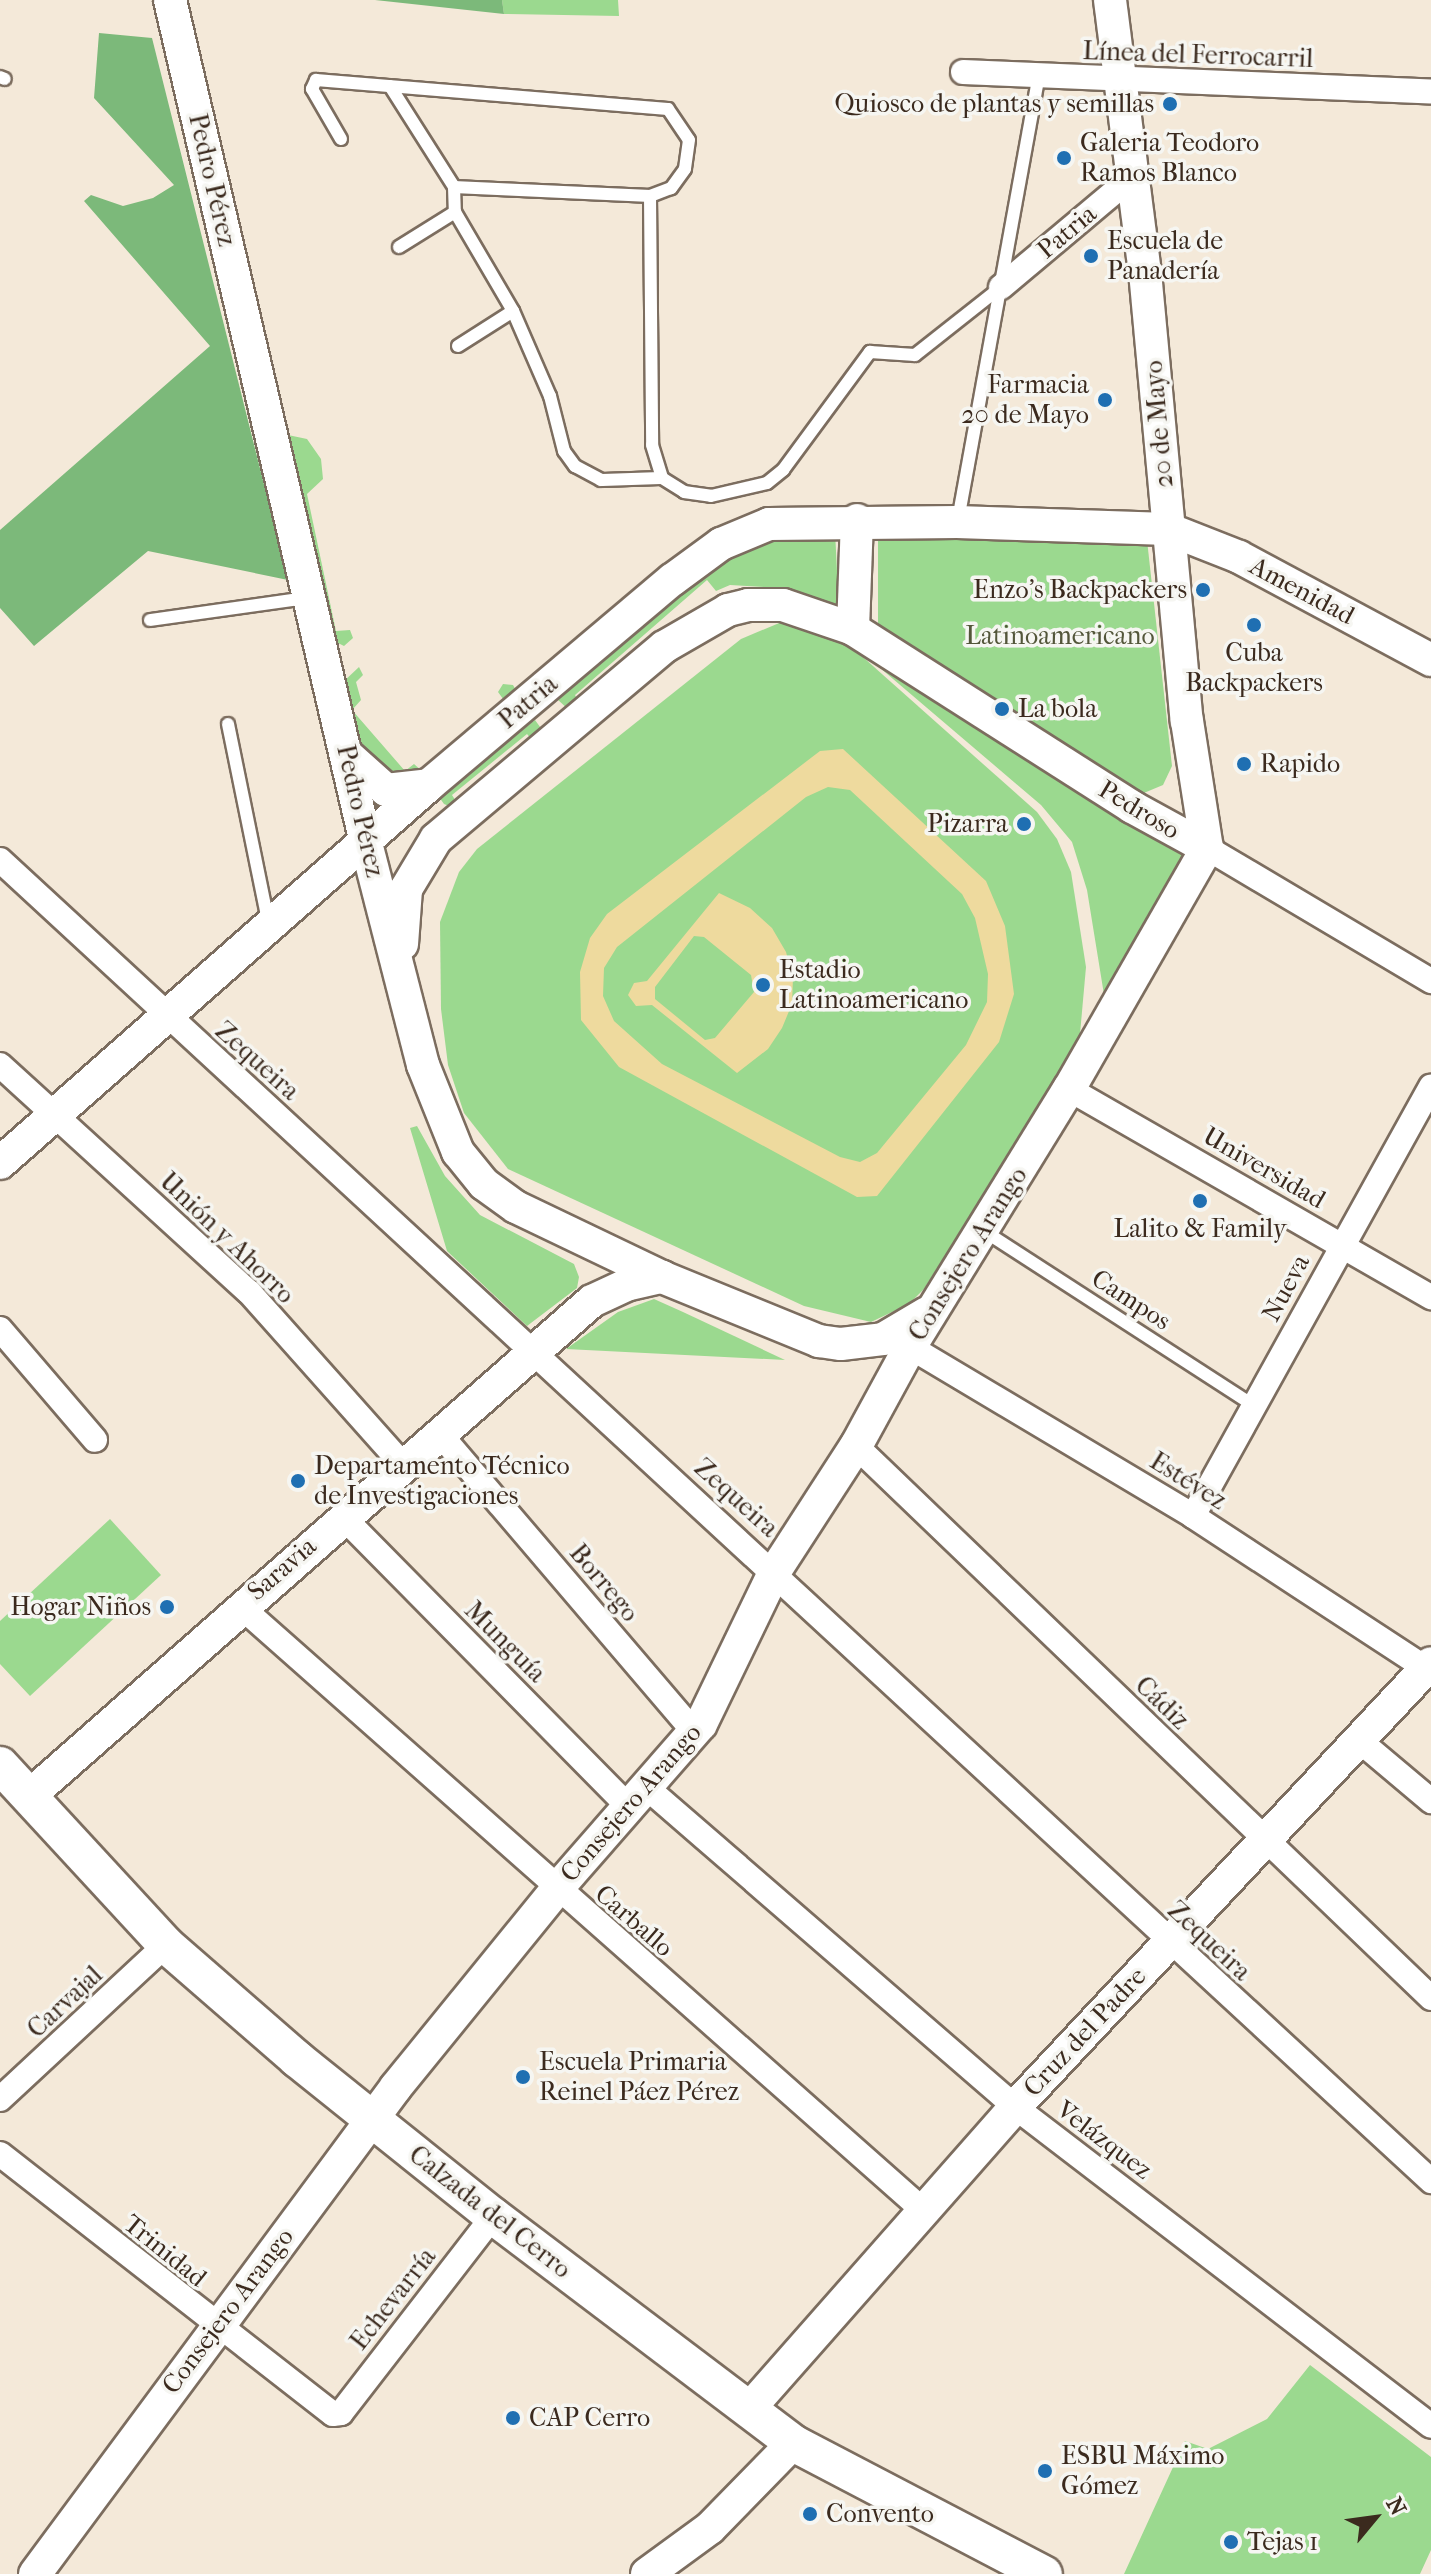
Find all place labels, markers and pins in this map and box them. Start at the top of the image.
place label: Quiosco de plantas y semillas [835,88,1154,120]
marker: Quiosco de plantas y semillas [1161,95,1179,113]
place label: Galeria Teodoro Ramos Blanco [1080,127,1259,188]
marker: Galeria Teodoro Ramos Blanco [1055,149,1073,167]
place label: Escuela de Panadería [1107,225,1223,286]
marker: Escuela de Panadería [1082,247,1100,265]
place label: Farmacia 20 de Mayo [961,369,1089,430]
marker: Farmacia 20 de Mayo [1096,391,1114,409]
place label: Enzo's Backpackers [973,574,1187,606]
marker: Enzo's Backpackers [1194,581,1212,599]
marker: Cuba Backpackers [1245,616,1263,634]
place label: Cuba Backpackers [1185,637,1323,698]
place label: La bola [1018,693,1097,725]
marker: La bola [993,700,1011,718]
place label: Rapido [1260,748,1340,780]
marker: Rapido [1235,755,1253,773]
place label: Pizarra [927,808,1008,840]
marker: Pizarra [1015,815,1033,833]
place label: Estadio Latinoamericano [779,954,968,1016]
marker: Estadio Latinoamericano [754,976,772,994]
marker: Lalito & Family [1191,1192,1209,1210]
place label: Lalito & Family [1113,1213,1287,1245]
place label: Departamento Técnico de Investigaciones [314,1450,570,1512]
marker: Departamento Técnico de Investigaciones [289,1472,307,1490]
place label: Hogar Niños [10,1591,151,1623]
marker: Hogar Niños [158,1598,176,1616]
place label: Escuela Primaria Reinel Páez Pérez [539,2046,739,2108]
marker: Escuela Primaria Reinel Páez Pérez [514,2068,532,2086]
place label: CAP Cerro [529,2402,650,2434]
marker: CAP Cerro [504,2409,522,2427]
place label: ESBU Máximo Gómez [1061,2440,1225,2502]
marker: ESBU Máximo Gómez [1036,2462,1054,2480]
place label: Convento [826,2498,934,2530]
marker: Convento [801,2505,819,2523]
place label: Tejas 1 [1247,2526,1318,2558]
marker: Tejas 1 [1222,2533,1240,2551]

